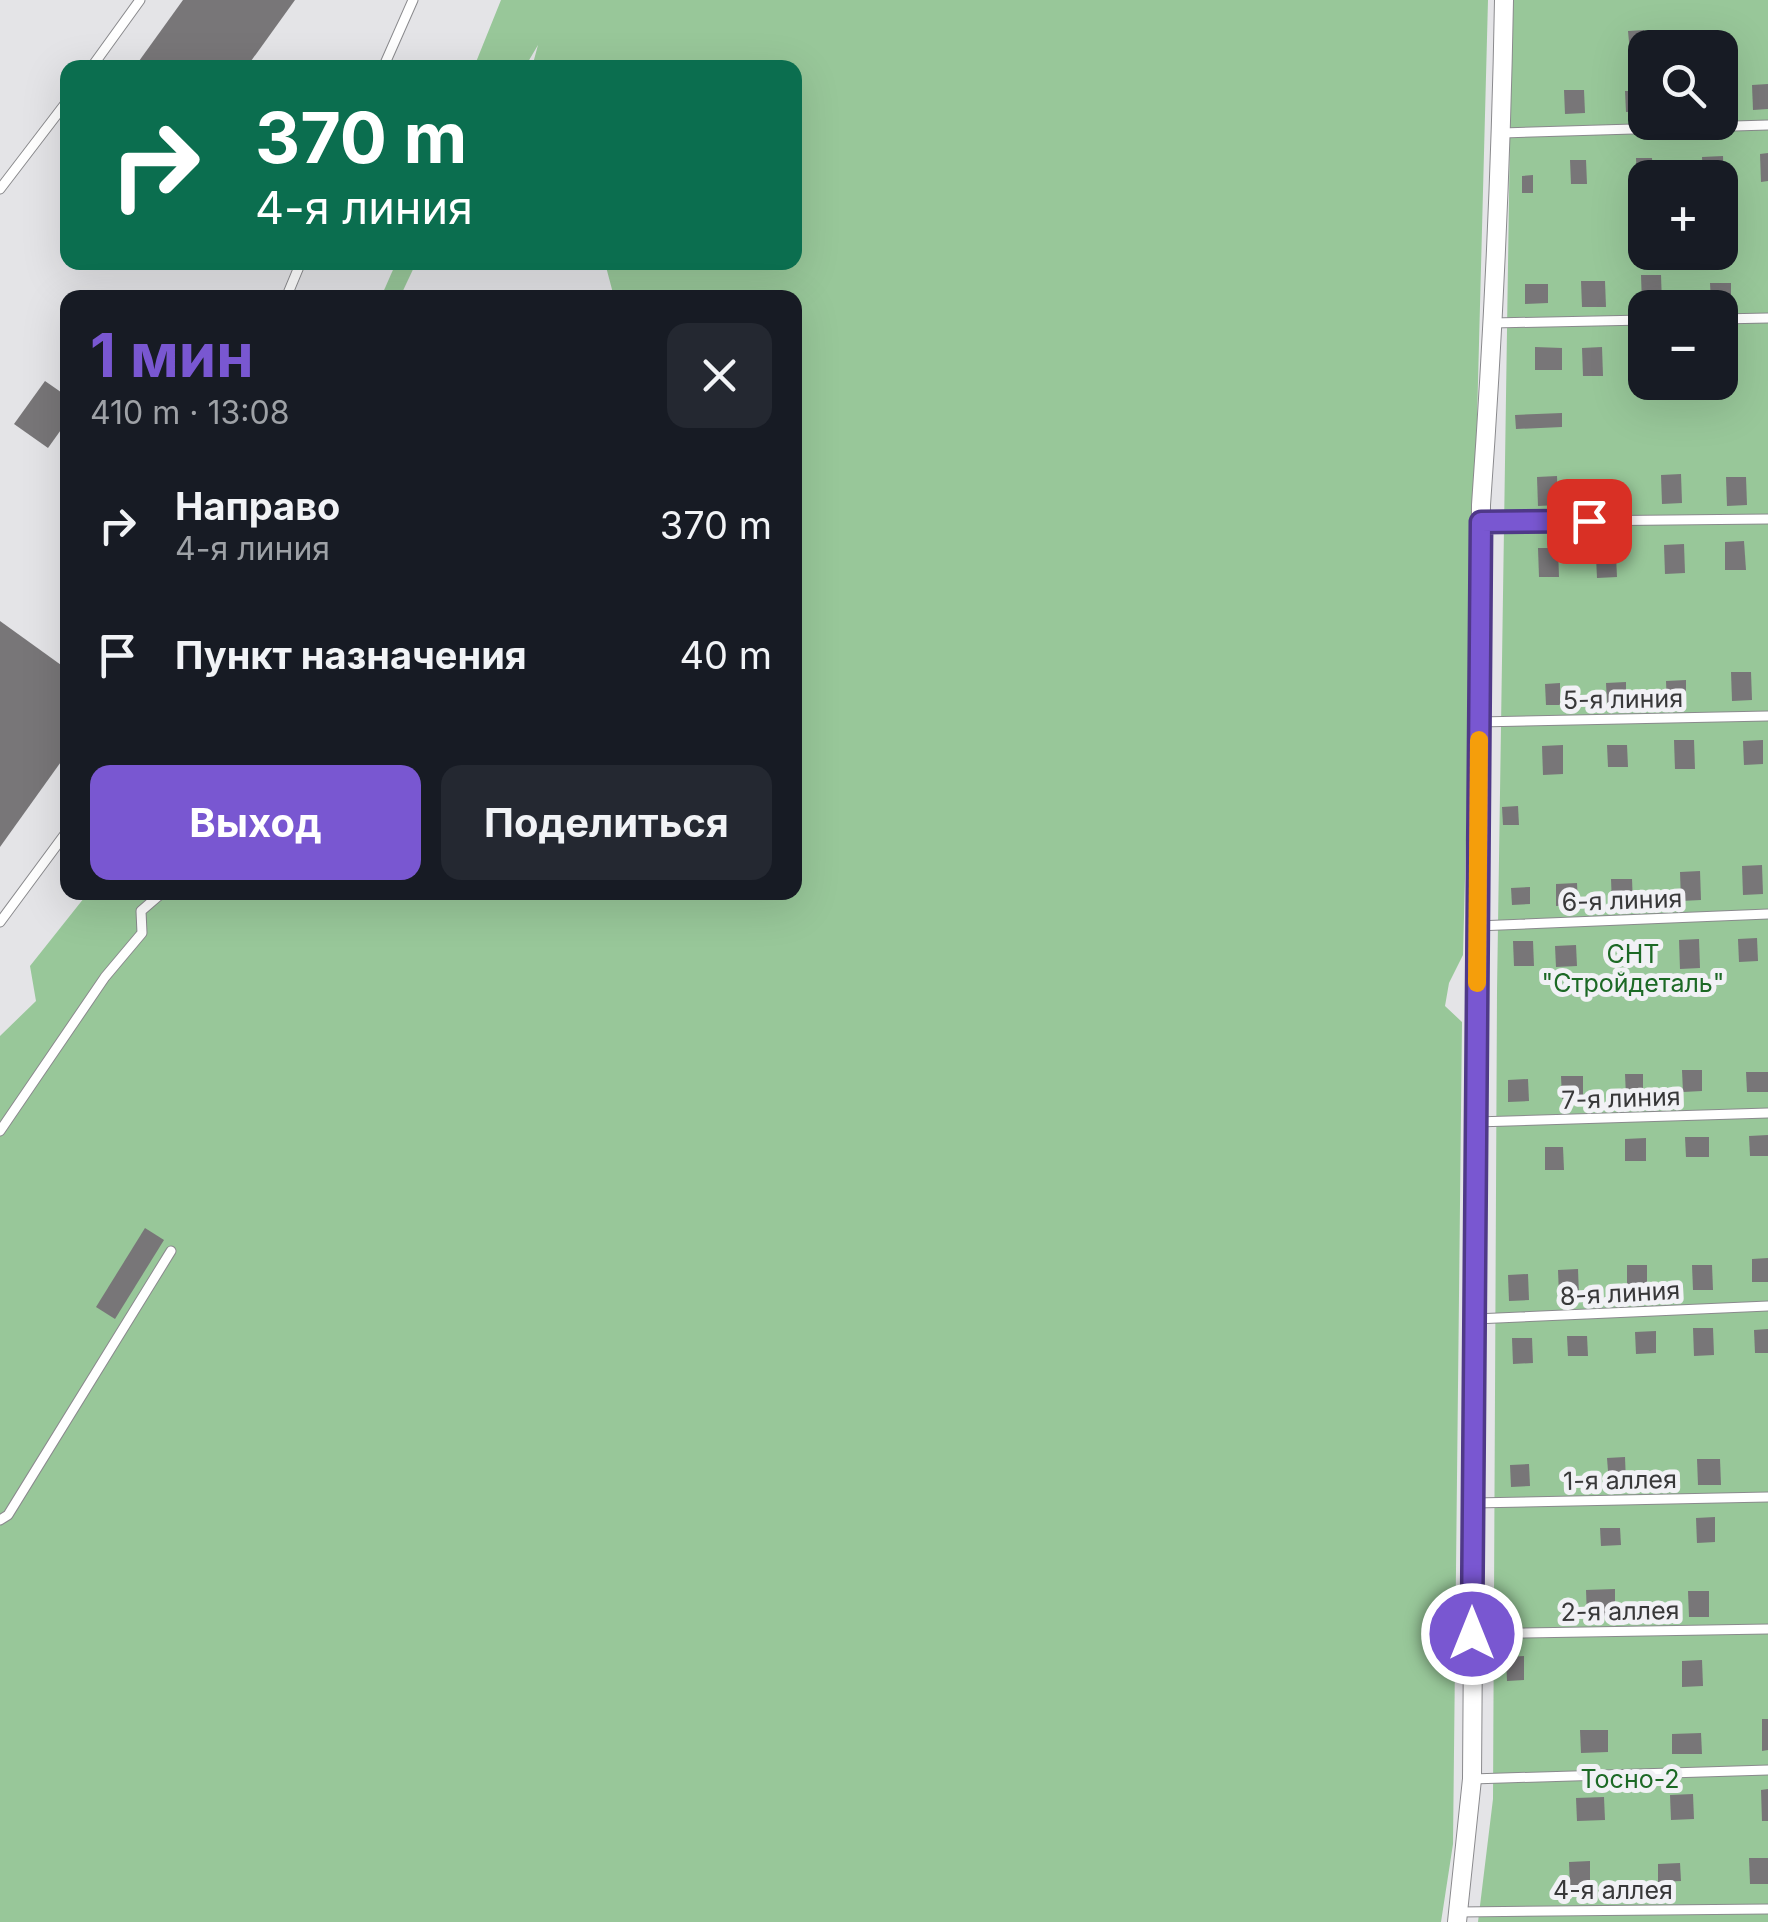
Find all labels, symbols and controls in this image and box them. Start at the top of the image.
map controls [1628,30,1738,400]
button: search [1628,30,1738,140]
text: 370 m [255,95,467,180]
icon: right [90,100,220,230]
button: + [1628,160,1738,270]
text: 4-я линия [255,180,473,235]
button: − [1628,290,1738,400]
text: 1 мин [90,319,254,391]
button: close [667,323,772,428]
text: 410 m · 13:08 [90,393,289,432]
pin [1547,479,1632,564]
text: Направо [175,483,340,529]
icon: arrive [1562,494,1617,549]
icon: right [90,498,145,553]
text: 370 m [660,502,772,548]
text: 4-я линия [175,529,330,568]
icon: arrive [90,628,145,683]
text: Пункт назначения [175,632,527,678]
text: 40 m [680,632,772,678]
street label: 5-я линия [1563,683,1683,715]
button: Выход [90,765,421,880]
button: Поделиться [441,765,772,880]
street label: 6-я линия [1561,883,1683,917]
park label: СНТ "Стройдеталь" [1542,939,1724,998]
street label: 7-я линия [1561,1081,1681,1115]
street label: 8-я линия [1559,1275,1681,1311]
street label: 1-я аллея [1563,1464,1677,1496]
position arrow [1420,1582,1524,1686]
street label: 2-я аллея [1560,1595,1680,1627]
park label: Тосно-2 [1580,1764,1680,1794]
street label: 4-я аллея [1553,1875,1673,1905]

